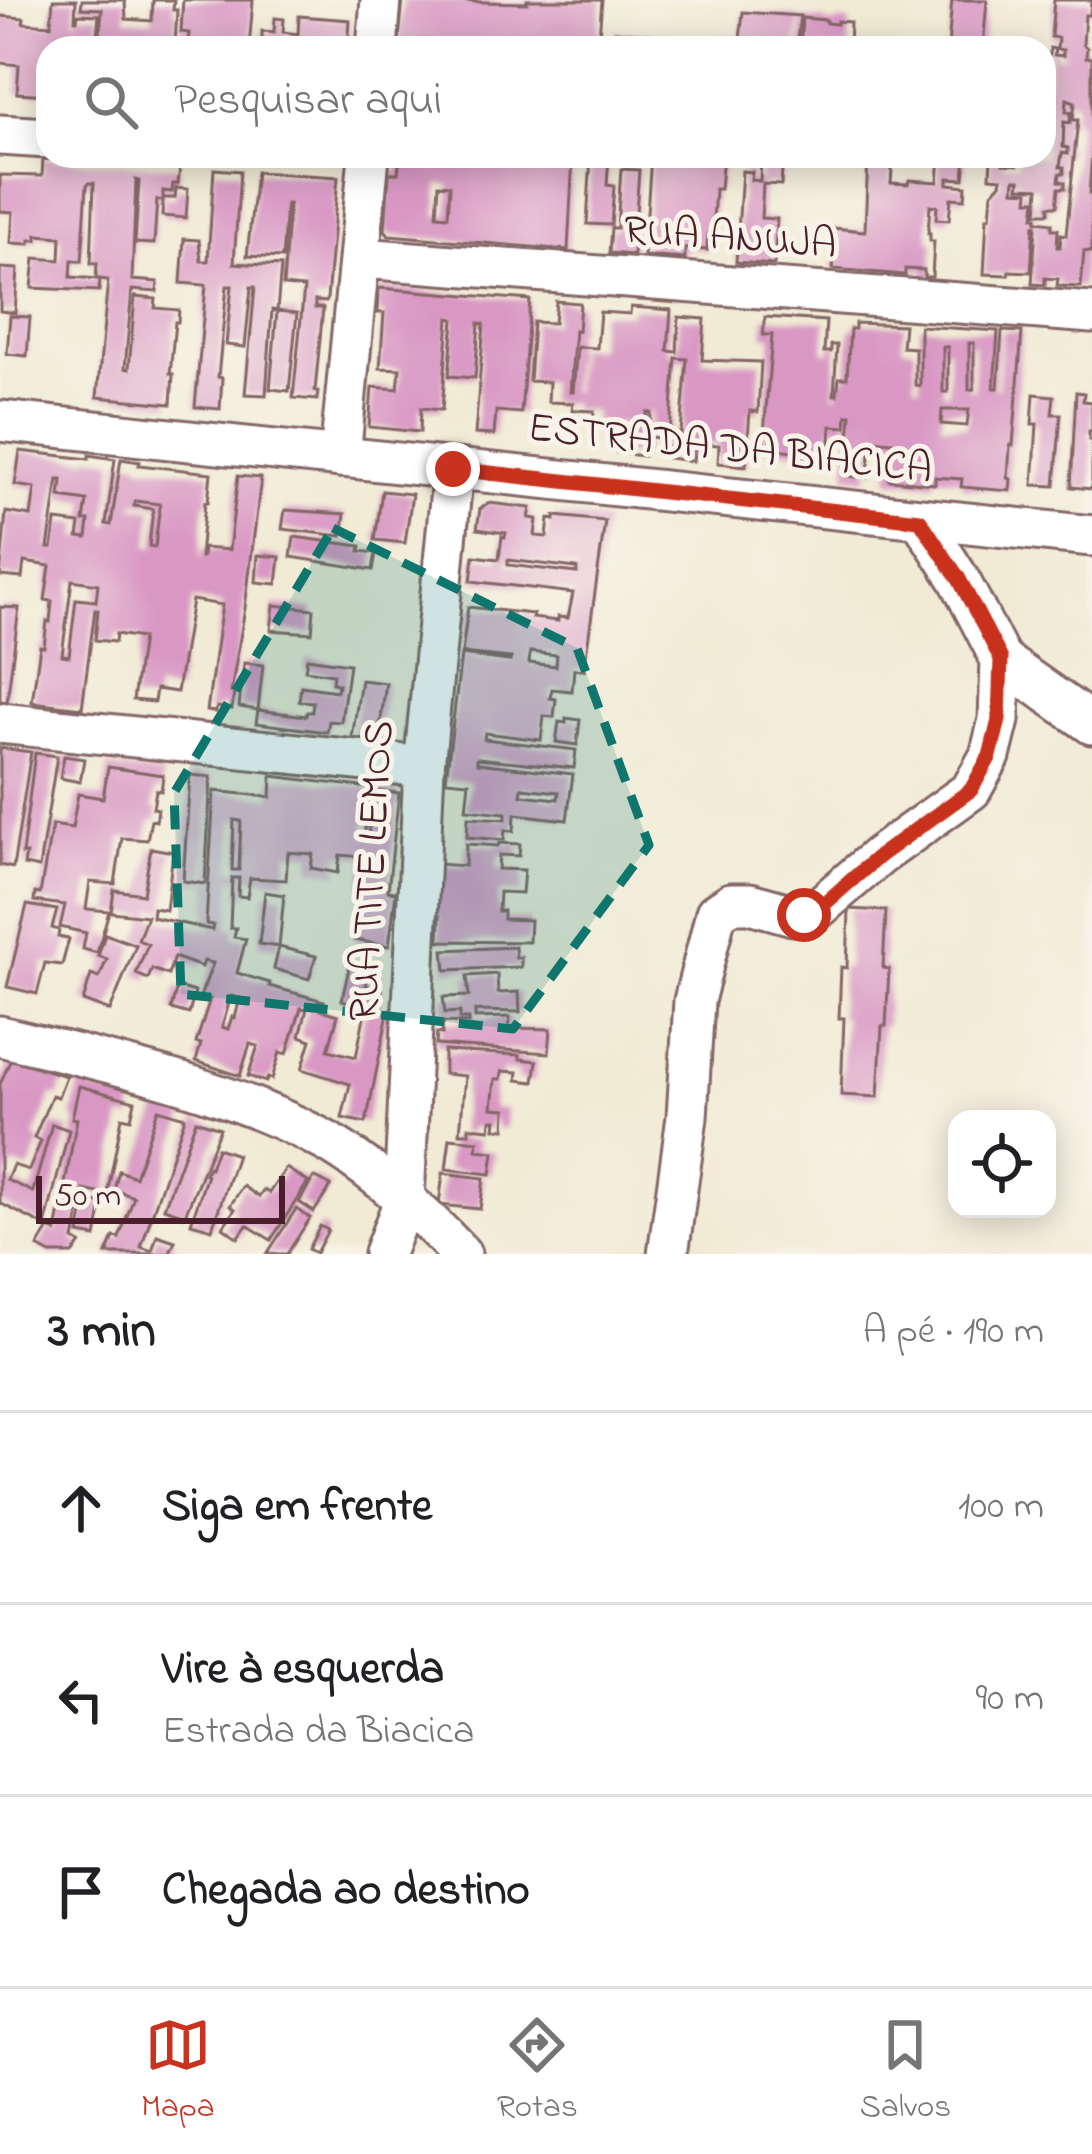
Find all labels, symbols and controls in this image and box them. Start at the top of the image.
search box [36,36,1056,168]
icon: search [78,69,144,135]
text: Pesquisar aqui [174,69,442,135]
street label: RUA ANUJA [621,201,839,277]
street label: ESTRADA DA BIACICA [525,398,935,502]
route end [426,442,480,496]
street label: RUA TITE LEMOS [335,719,411,1023]
route start [777,888,831,942]
map controls [948,1110,1056,1218]
button: locate [948,1110,1056,1218]
scale bar [36,1170,285,1223]
text: 50 m [54,1173,121,1221]
text: 3 min [48,1295,156,1370]
text: A pé · 190 m [863,1304,1044,1361]
icon: ahead [48,1475,114,1541]
text: Siga em frente [162,1475,432,1541]
text: 100 m [958,1479,1044,1536]
text: Vire à esquerda [162,1638,444,1704]
icon: left [48,1667,114,1733]
text: 90 m [975,1671,1044,1728]
text: Estrada da Biacica [162,1704,474,1761]
icon: arrive [48,1859,114,1925]
text: Chegada ao destino [162,1859,530,1925]
tab: Mapa [141,2012,215,2132]
tab: Rotas [497,2012,578,2132]
tab: Salvos [860,2012,951,2132]

